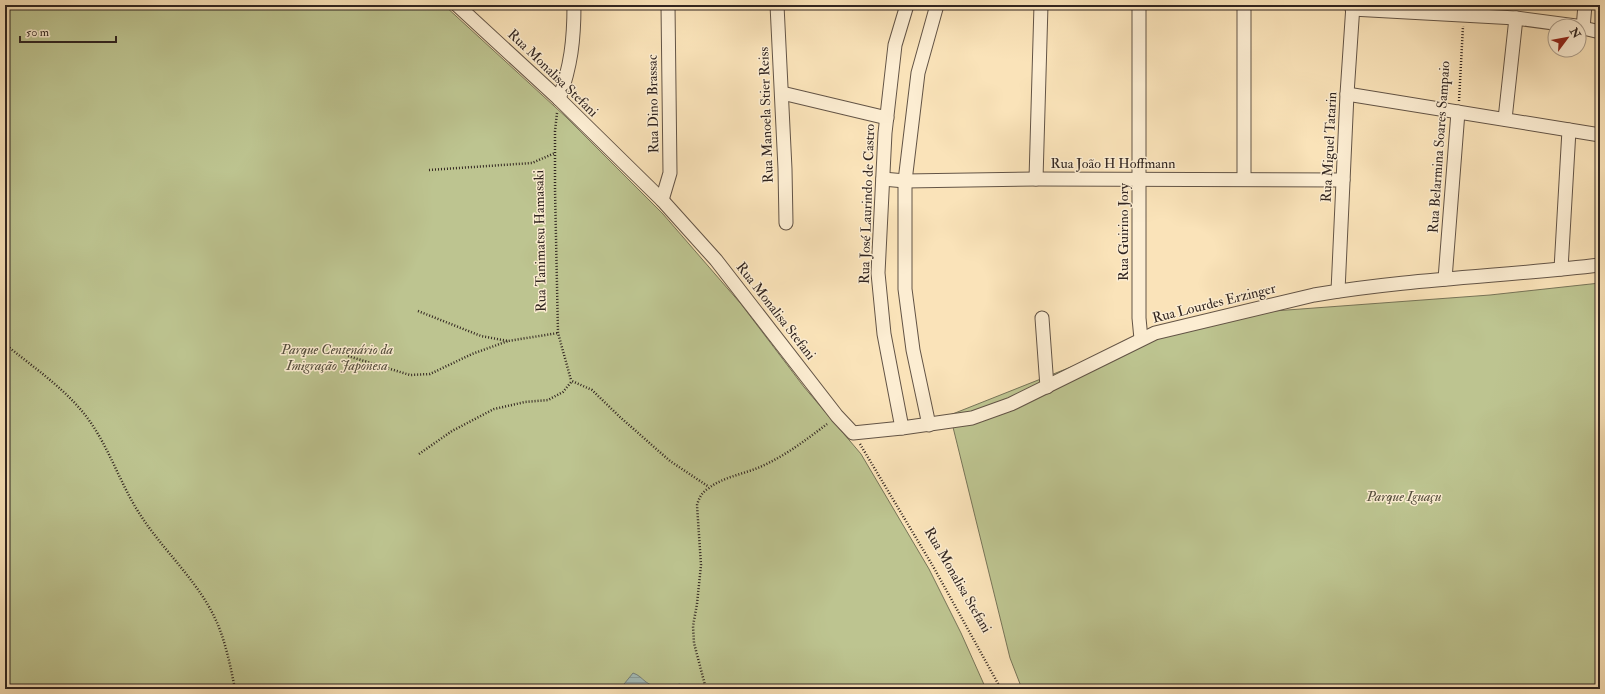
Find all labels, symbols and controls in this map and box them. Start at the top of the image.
scale bar [20,18,116,44]
north arrow [1547,18,1587,58]
text: N [1566,24,1584,42]
text: 50 m [26,25,50,40]
street label: Rua Monalisa Stefani [504,26,602,121]
street label: Rua Manoela Stier Reiss [755,46,777,183]
street label: Rua Dino Brassac [644,54,662,154]
street label: Rua Belarmina Soares Sampaio [1425,60,1455,234]
street label: Rua Miguel Tatarin [1318,91,1340,203]
street label: Rua José Laurindo de Castro [856,123,878,284]
street label: Rua João H Hoffmann [1051,155,1175,172]
street label: Rua Tanimatsu Hamasaki [530,169,550,312]
street label: Rua Guirino Jory [1115,182,1133,281]
street label: Rua Monalisa Stefani [733,259,820,363]
street label: Rua Lourdes Erzinger [1151,279,1278,327]
park label: Parque Centenário da Imigração Japonesa [280,341,394,374]
park label: Parque Iguaçu [1366,488,1442,505]
street label: Rua Monalisa Stefani [921,524,995,636]

